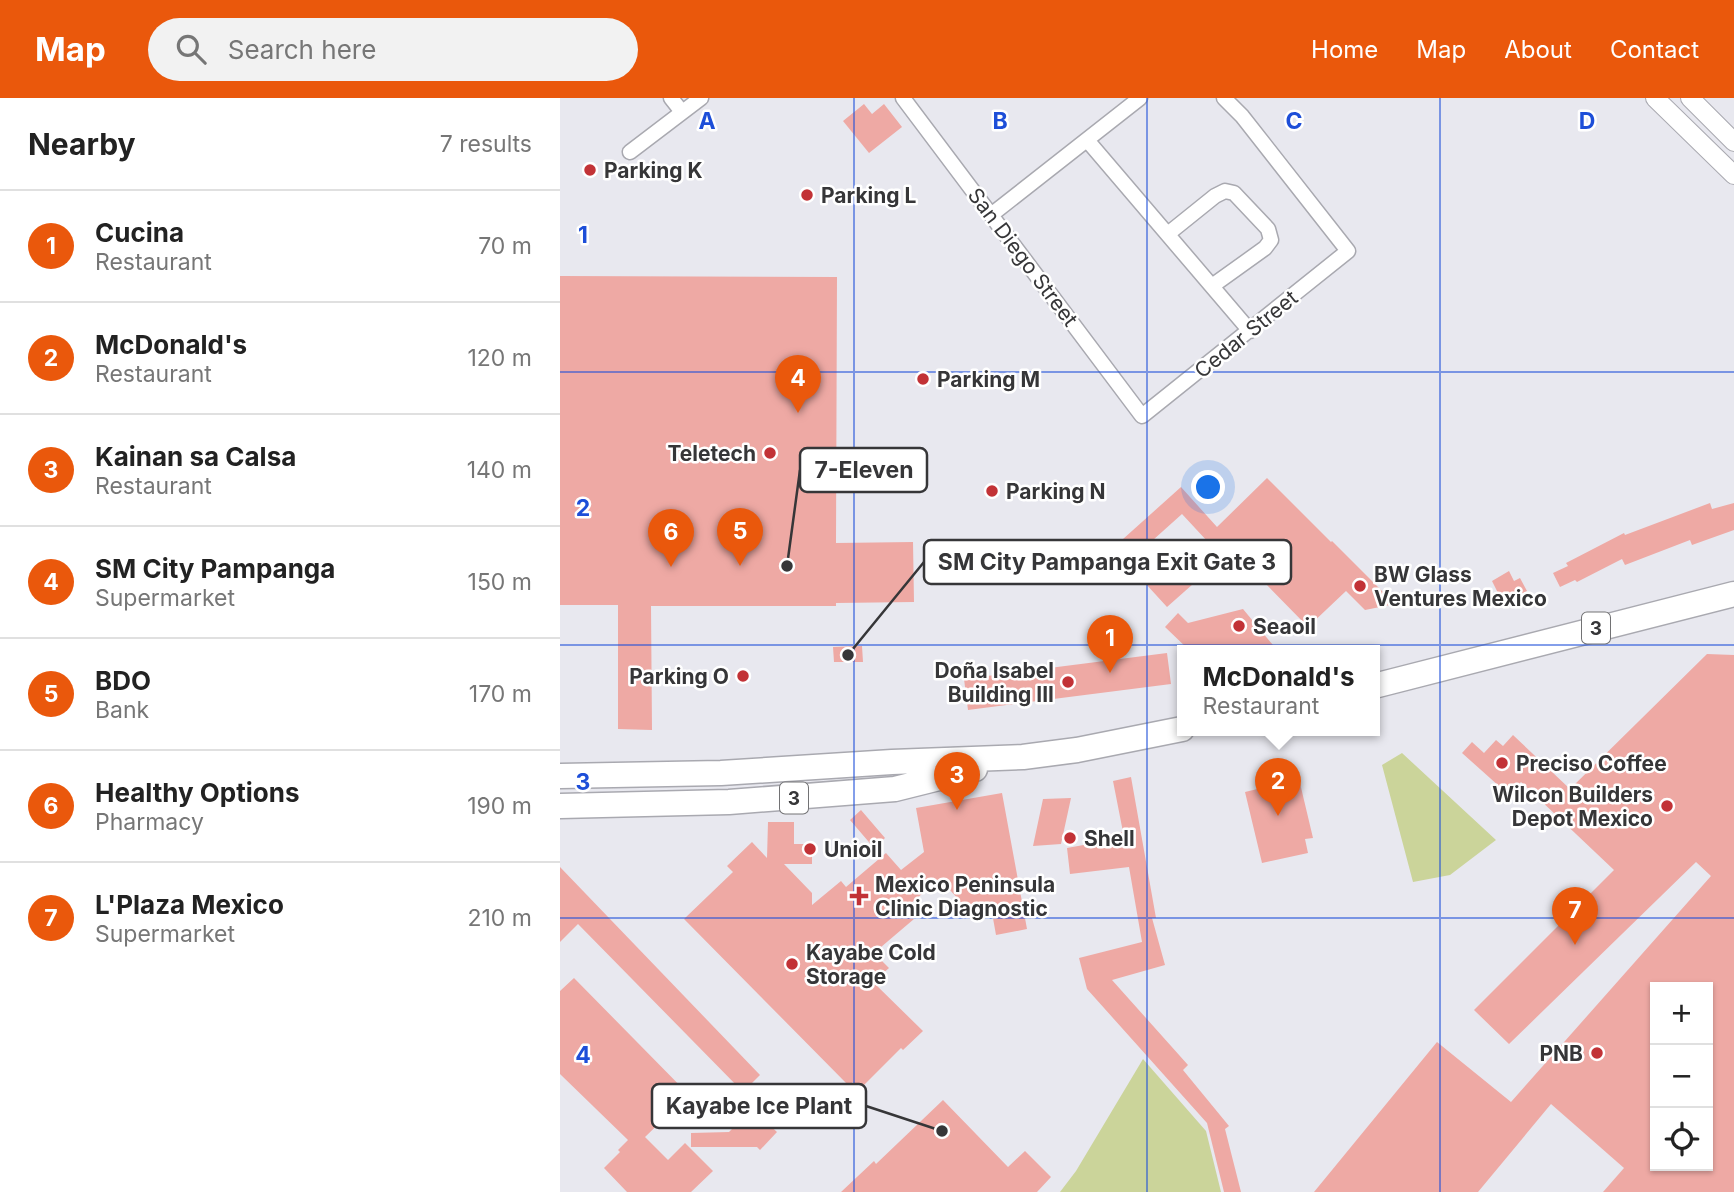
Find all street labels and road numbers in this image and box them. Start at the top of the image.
street label: San Diego Street [963,183,1083,331]
street label: Cedar Street [1189,285,1303,383]
road number: 3 [1582,612,1610,643]
road number: 3 [780,782,808,814]

